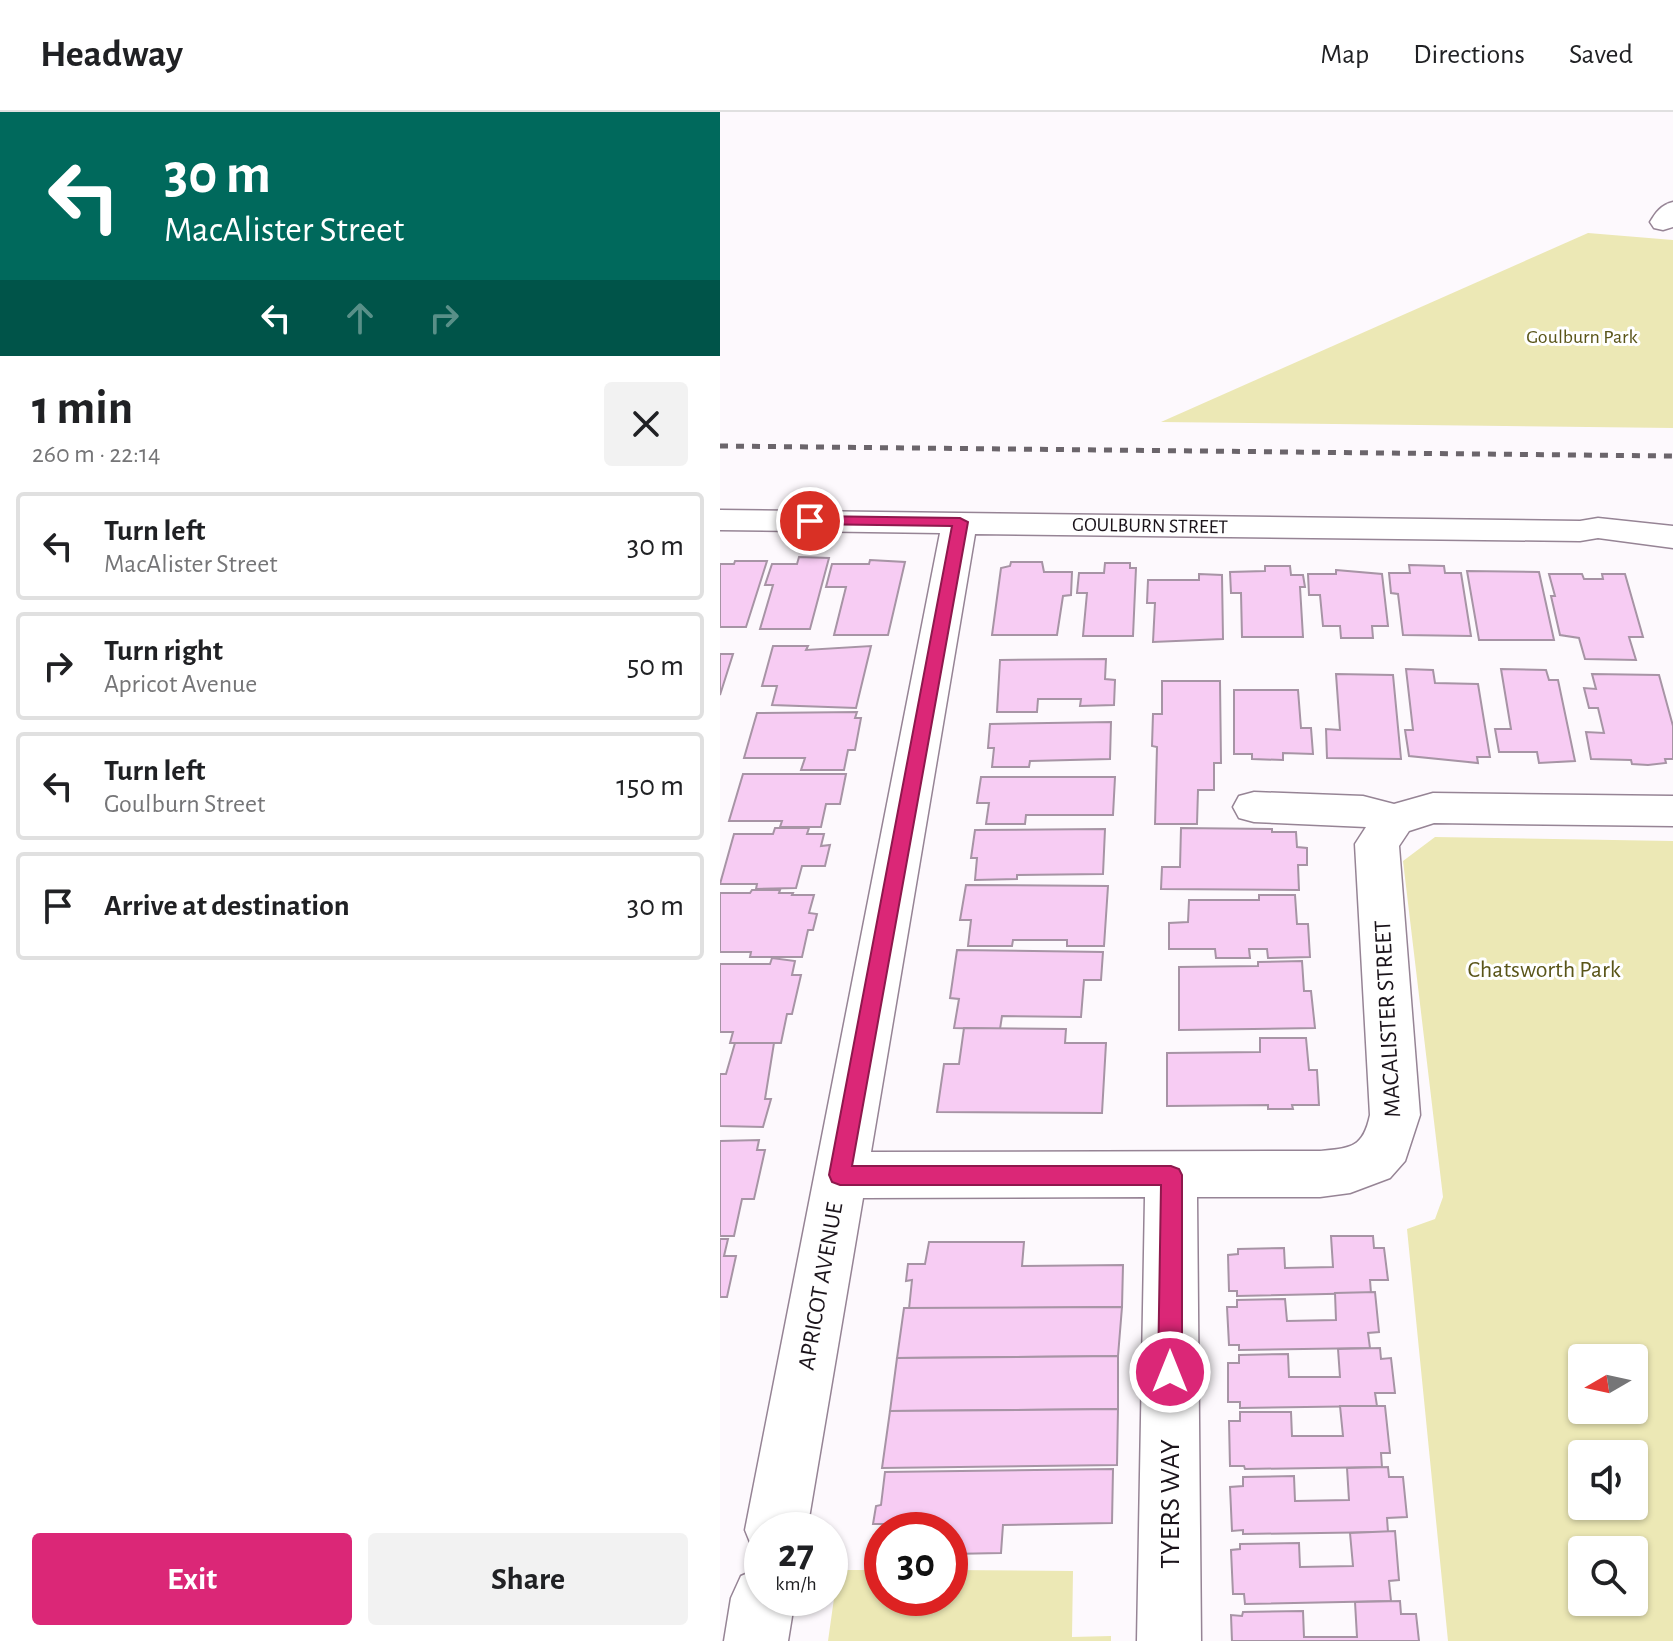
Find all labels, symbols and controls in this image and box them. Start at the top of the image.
text: Headway [40,36,183,74]
text: Map [1320,41,1369,69]
text: Directions [1413,41,1525,69]
text: Saved [1569,41,1633,69]
icon: left [32,144,136,248]
text: 30 m [164,147,271,203]
text: MacAlister Street [164,212,404,248]
icon: left [254,296,298,340]
icon: ahead [338,296,382,340]
icon: right [422,296,466,340]
park label: Goulburn Park [1526,327,1638,347]
button: close [604,382,688,466]
text: 1 min [32,385,133,433]
text: 260 m · 22:14 [32,441,160,467]
pin [776,487,844,555]
icon: arrive [788,499,832,543]
street label: GOULBURN STREET [1072,515,1228,537]
text: Turn left [104,516,205,546]
icon: left [36,524,80,568]
text: 30 m [627,531,684,561]
text: MacAlister Street [104,551,277,577]
text: Turn right [104,636,223,666]
icon: right [36,644,80,688]
text: 50 m [627,651,684,681]
text: Apricot Avenue [104,671,257,697]
text: Turn left [104,756,205,786]
icon: left [36,764,80,808]
text: 150 m [616,771,684,801]
text: Goulburn Street [104,791,265,817]
icon: arrive [36,884,80,928]
text: Arrive at destination [104,891,350,921]
text: 30 m [627,891,684,921]
street label: MACALISTER STREET [1371,919,1405,1118]
park label: Chatsworth Park [1467,958,1621,982]
street label: APRICOT AVENUE [794,1200,848,1372]
position arrow [1128,1330,1212,1414]
north arrow [1568,1344,1648,1424]
map controls [1568,1344,1648,1616]
street label: TYERS WAY [1157,1439,1185,1569]
button: sound [1568,1440,1648,1520]
speed limit sign: 30 [864,1512,968,1616]
button: Exit [32,1533,352,1625]
button: Share [368,1533,688,1625]
text: 27 [778,1534,814,1574]
button: search [1568,1536,1648,1616]
text: km/h [775,1574,817,1594]

